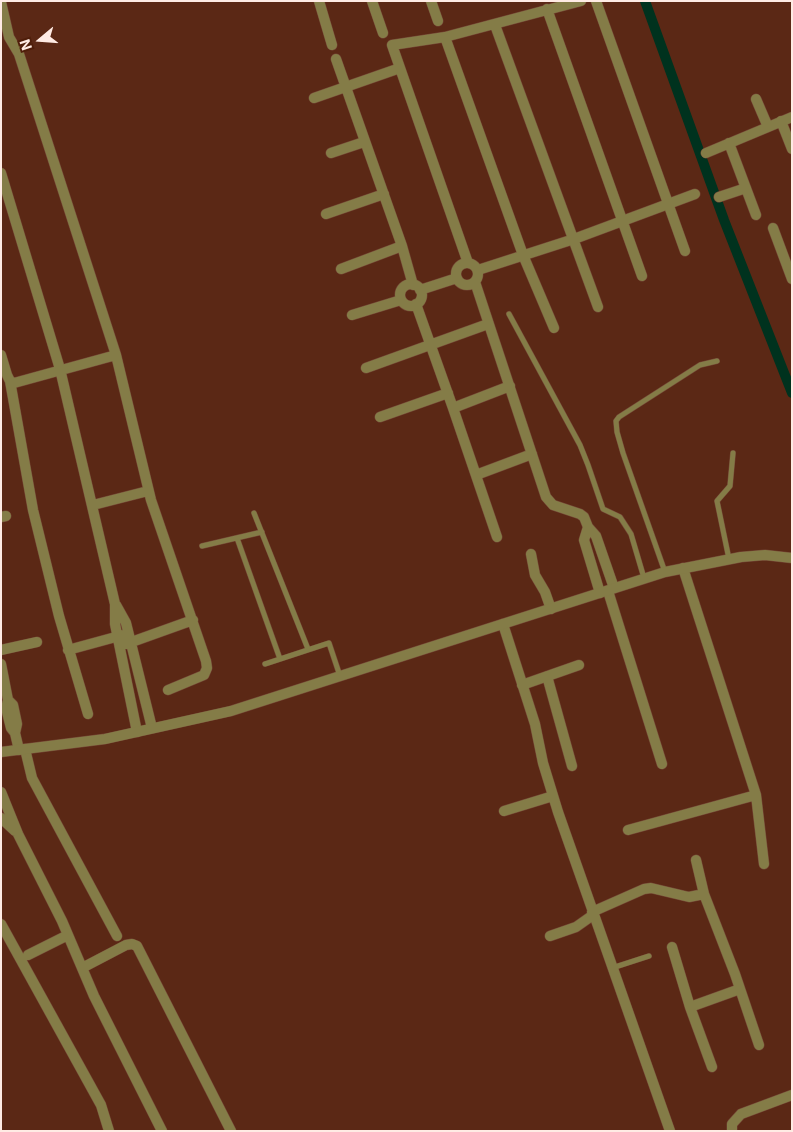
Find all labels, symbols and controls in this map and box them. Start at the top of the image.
north arrow [15,15,65,65]
text: N [16,37,35,52]

